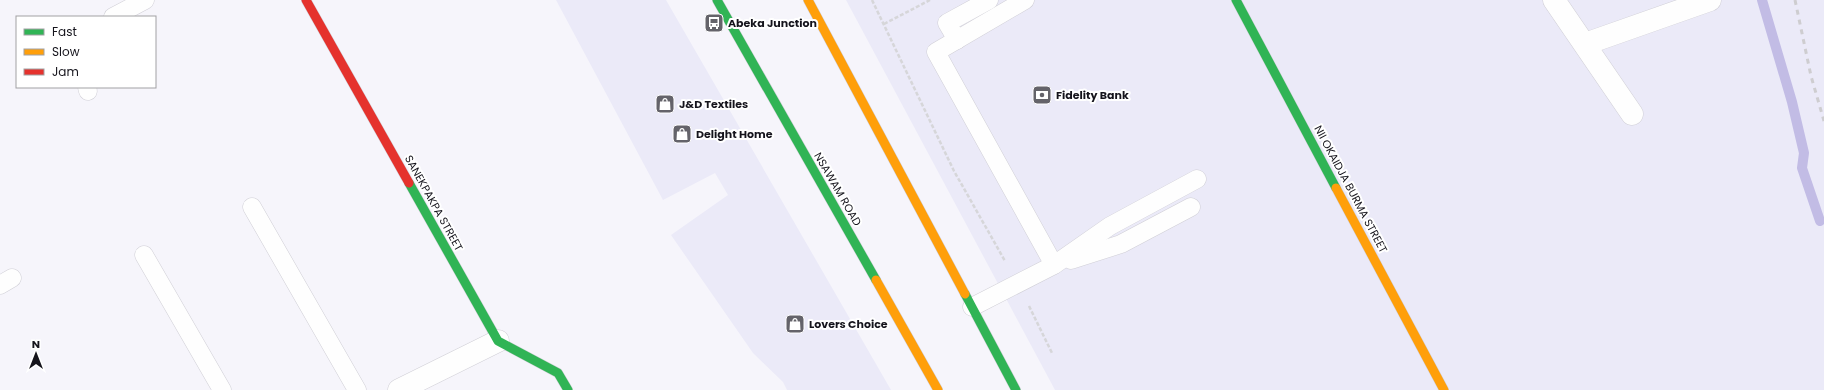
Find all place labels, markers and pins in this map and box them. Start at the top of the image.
bus stop icon: Abeka Junction [703,12,725,34]
place label: Abeka Junction [728,15,817,31]
bank icon: Fidelity Bank [1031,84,1053,106]
place label: Fidelity Bank [1056,87,1129,103]
shop icon: J&D Textiles [654,93,676,115]
place label: J&D Textiles [679,96,748,112]
shop icon: Delight Home [671,123,693,145]
place label: Delight Home [696,126,773,142]
shop icon: Lovers Choice [784,313,806,335]
place label: Lovers Choice [809,316,888,332]

